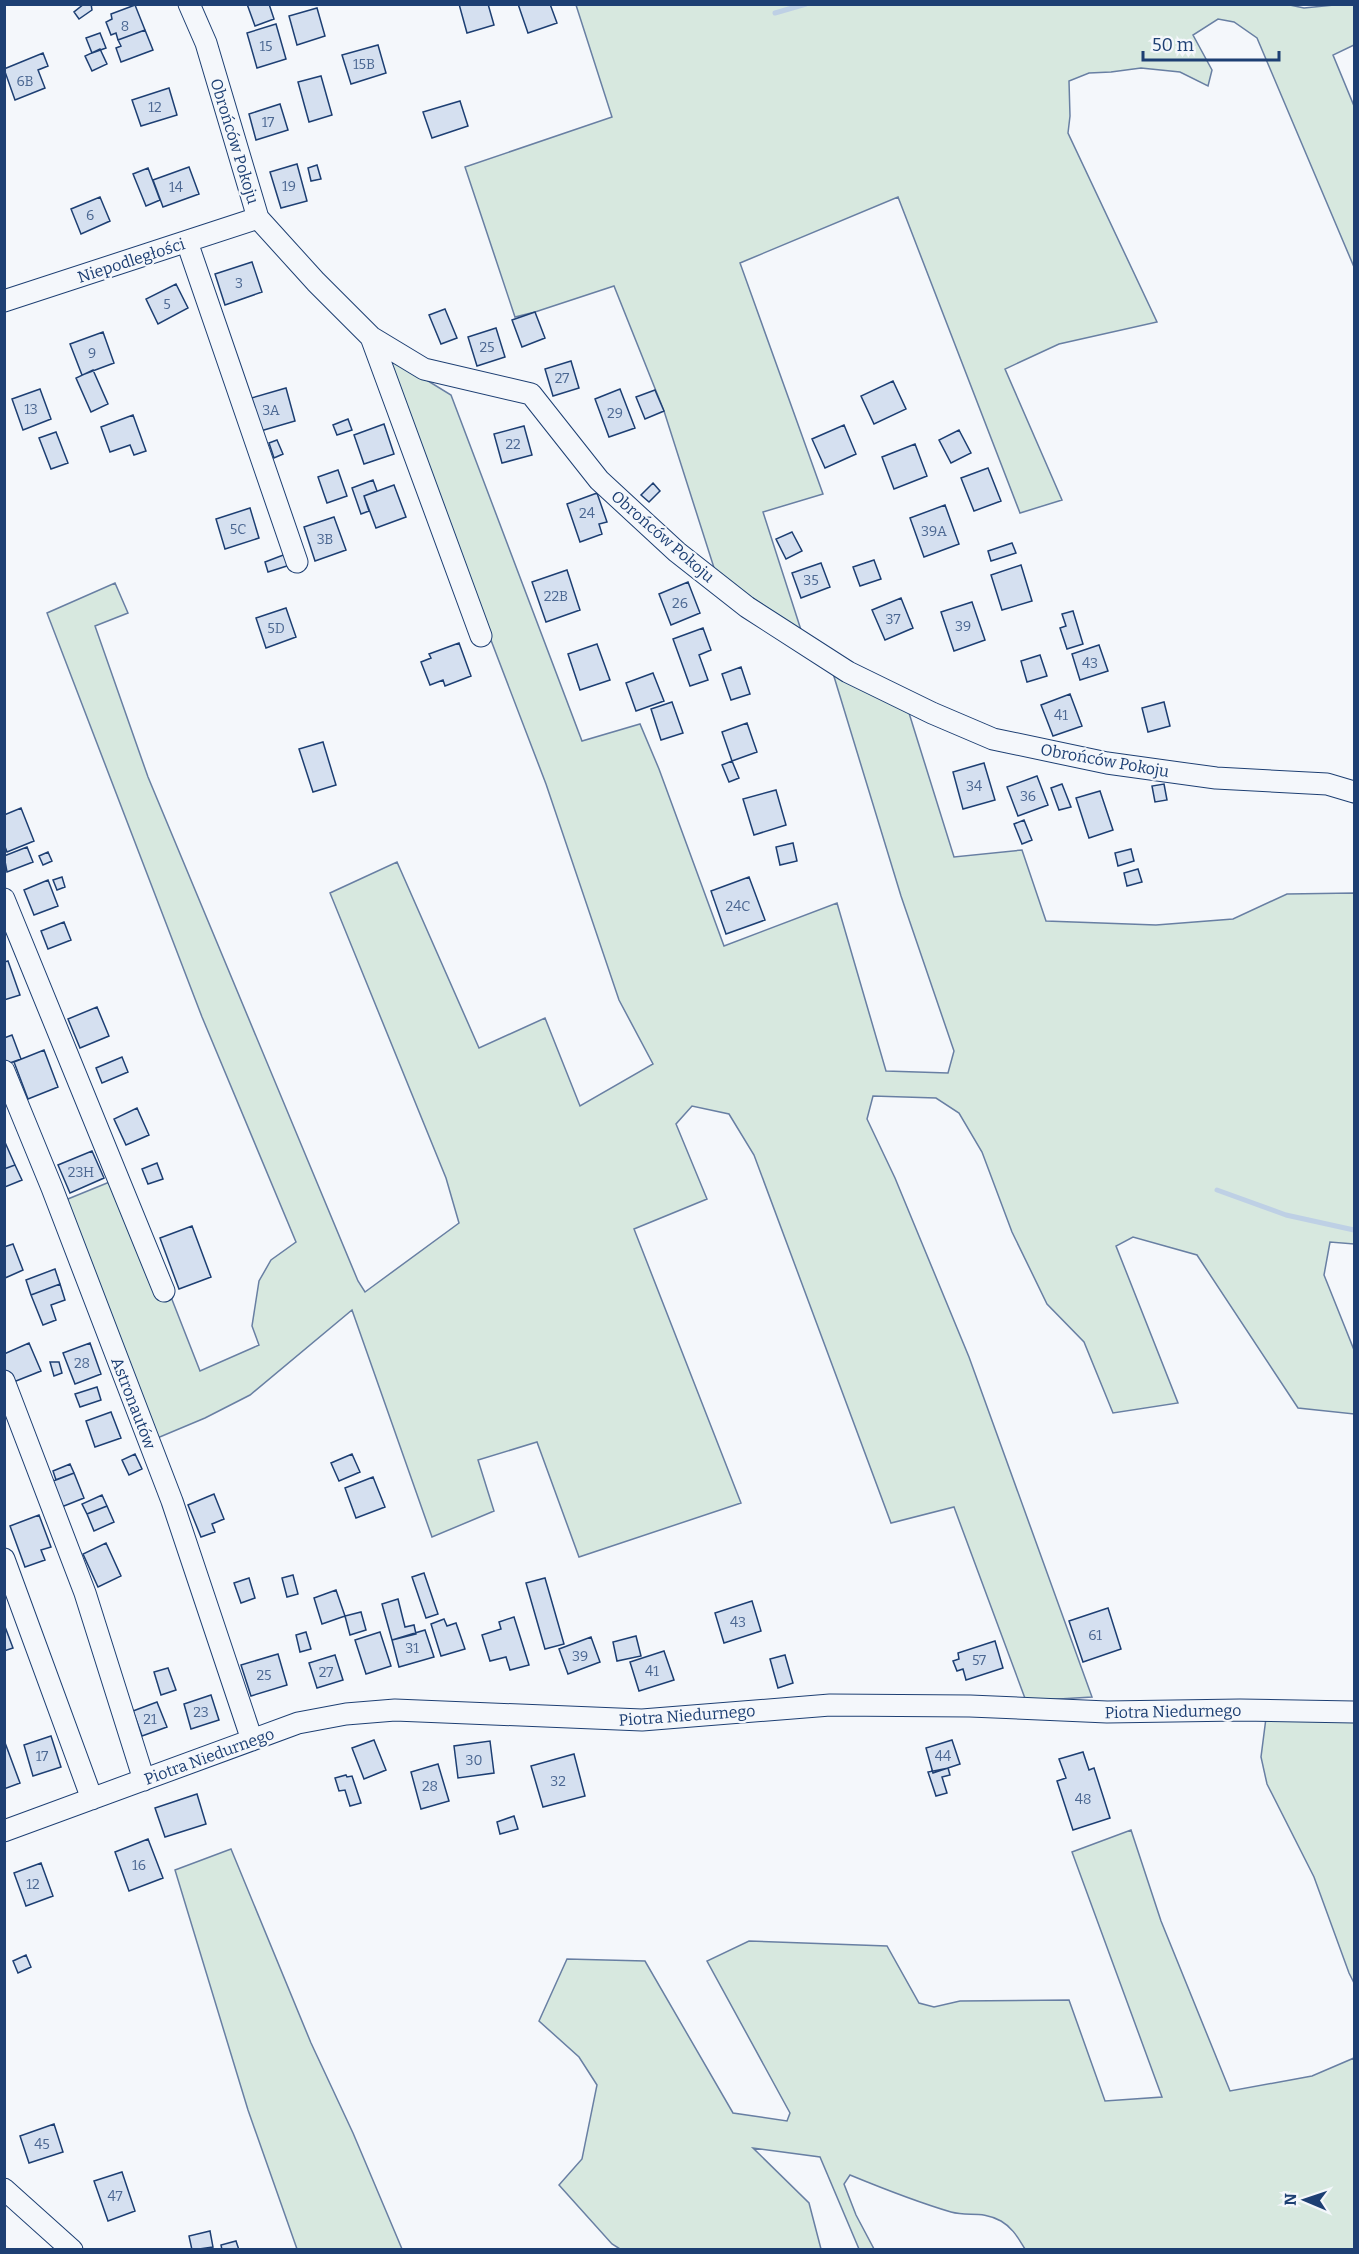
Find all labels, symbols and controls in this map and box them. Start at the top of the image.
house number: 8 [121,18,129,35]
scale bar [1143,24,1280,62]
text: 50 m [1152,34,1194,56]
house number: 15 [259,38,273,55]
house number: 15B [353,56,375,73]
house number: 6B [16,73,34,90]
street label: Obrońców Pokoju [206,76,263,206]
house number: 12 [148,99,162,116]
house number: 17 [262,114,274,131]
house number: 19 [282,178,296,195]
house number: 14 [169,179,183,196]
house number: 6 [86,207,94,224]
street label: Niepodległości [75,234,188,287]
house number: 3 [235,275,243,292]
house number: 5 [163,296,171,313]
house number: 25 [479,339,495,356]
house number: 9 [88,345,96,362]
house number: 27 [555,370,569,387]
house number: 13 [24,401,38,418]
house number: 3A [262,402,280,419]
house number: 29 [607,405,623,422]
house number: 22 [505,436,521,453]
street label: Obrońców Pokoju [607,486,718,586]
house number: 24 [579,505,595,522]
house number: 5C [230,521,246,538]
house number: 39A [921,523,947,540]
house number: 3B [317,531,333,548]
house number: 35 [803,572,819,589]
house number: 22B [544,588,568,605]
house number: 26 [672,595,688,612]
house number: 37 [885,611,901,628]
house number: 39 [955,618,971,635]
house number: 5D [267,620,285,637]
house number: 43 [1082,655,1098,672]
house number: 41 [1054,707,1068,724]
street label: Obrońców Pokoju [1039,740,1171,781]
house number: 34 [966,778,982,795]
house number: 36 [1020,788,1036,805]
house number: 24C [726,898,750,915]
house number: 23H [68,1164,94,1181]
house number: 28 [74,1355,90,1372]
street label: Astronautów [107,1355,160,1452]
house number: 43 [730,1614,746,1631]
house number: 61 [1088,1627,1102,1644]
house number: 31 [405,1640,419,1657]
house number: 39 [572,1648,588,1665]
house number: 57 [972,1652,986,1669]
house number: 41 [645,1663,659,1680]
house number: 27 [319,1664,333,1681]
house number: 25 [256,1667,272,1684]
street label: Piotra Niedurnego [618,1701,756,1730]
street label: Piotra Niedurnego [1104,1701,1242,1722]
house number: 23 [193,1704,209,1721]
house number: 21 [143,1711,157,1728]
street label: Piotra Niedurnego [142,1724,277,1789]
house number: 17 [36,1748,48,1765]
house number: 44 [935,1748,951,1765]
house number: 30 [466,1752,482,1769]
house number: 32 [550,1773,566,1790]
house number: 28 [422,1778,438,1795]
house number: 48 [1075,1791,1091,1808]
house number: 16 [132,1857,146,1874]
house number: 12 [26,1876,40,1893]
house number: 45 [34,2136,50,2153]
north arrow [1275,2170,1335,2230]
house number: 47 [107,2188,123,2205]
text: N [1281,2193,1300,2206]

